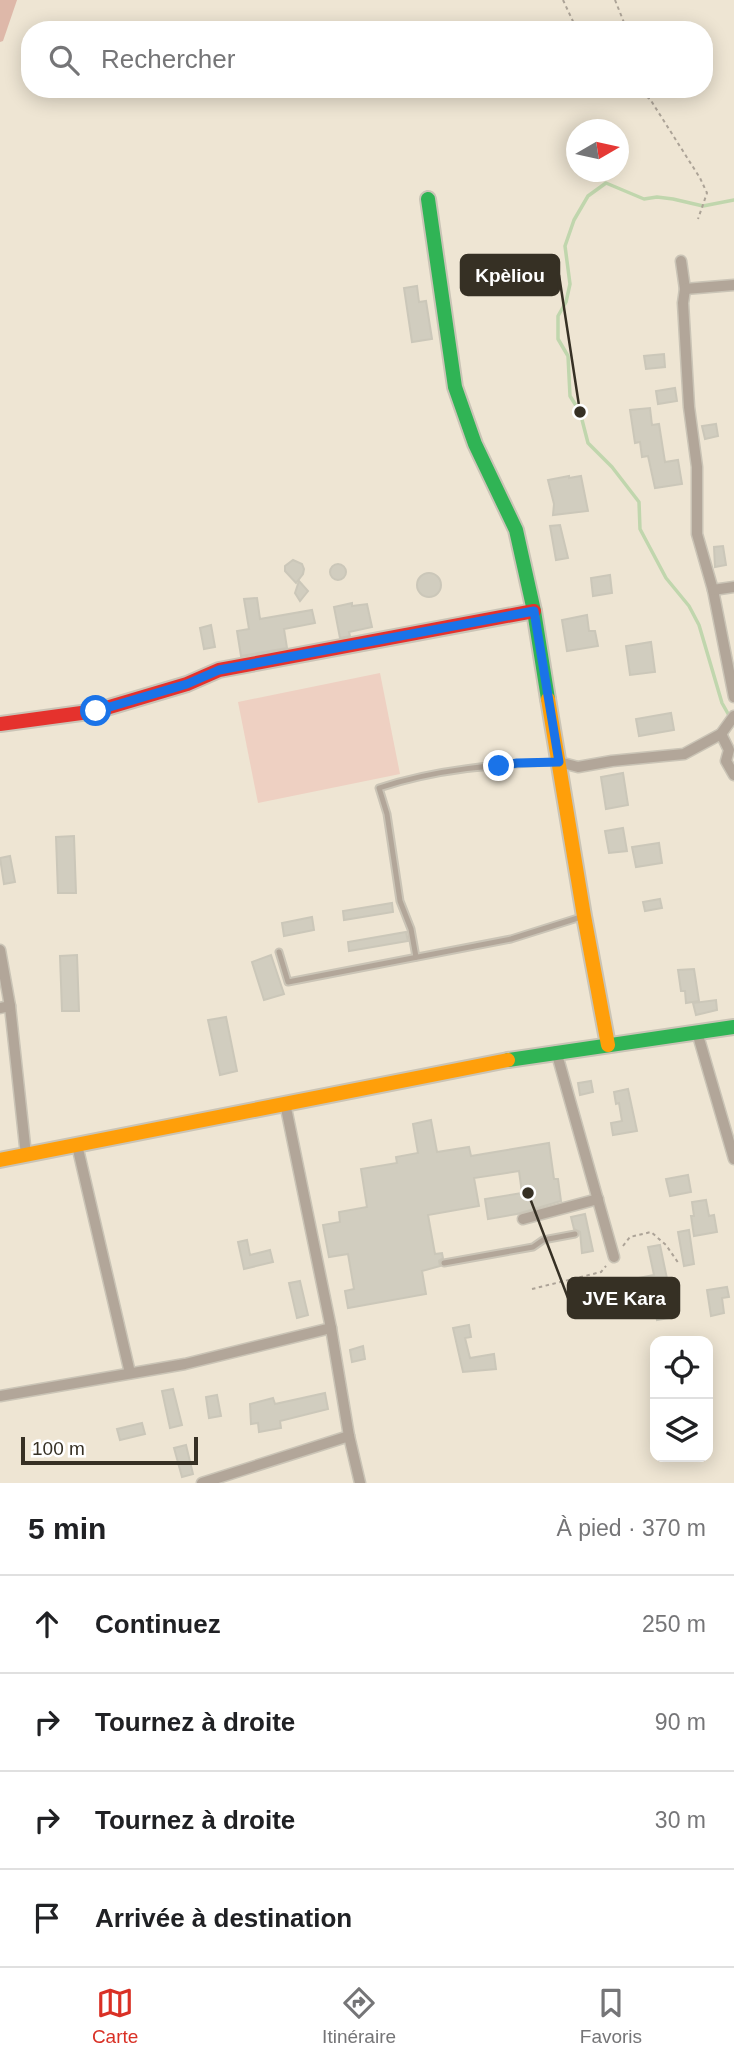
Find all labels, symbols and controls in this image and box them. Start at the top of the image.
search box [21,21,713,98]
icon: search [45,41,83,79]
text: Rechercher [101,44,235,74]
north arrow [566,119,629,182]
callout: Kpèliou [461,255,559,295]
text: Kpèliou [475,265,545,286]
route start [80,695,111,726]
route end [483,750,514,781]
callout: JVE Kara [568,1278,679,1318]
text: JVE Kara [582,1288,666,1309]
map controls [650,1336,713,1462]
button: locate [650,1336,713,1399]
button: layers [650,1399,713,1462]
scale bar [21,1434,198,1466]
text: 100 m [32,1438,85,1459]
text: 5 min [28,1512,106,1545]
text: À pied · 370 m [556,1515,706,1541]
icon: ahead [28,1605,66,1643]
text: Continuez [95,1609,221,1639]
text: 250 m [642,1611,706,1637]
icon: right [28,1703,66,1741]
text: Tournez à droite [95,1707,295,1737]
text: 90 m [655,1709,706,1735]
icon: right [28,1801,66,1839]
text: Tournez à droite [95,1805,295,1835]
text: 30 m [655,1807,706,1833]
icon: arrive [28,1899,66,1937]
text: Arrivée à destination [95,1903,352,1933]
tab: Carte [92,1984,138,2048]
tab: Itinéraire [322,1984,396,2048]
tab: Favoris [580,1984,642,2048]

